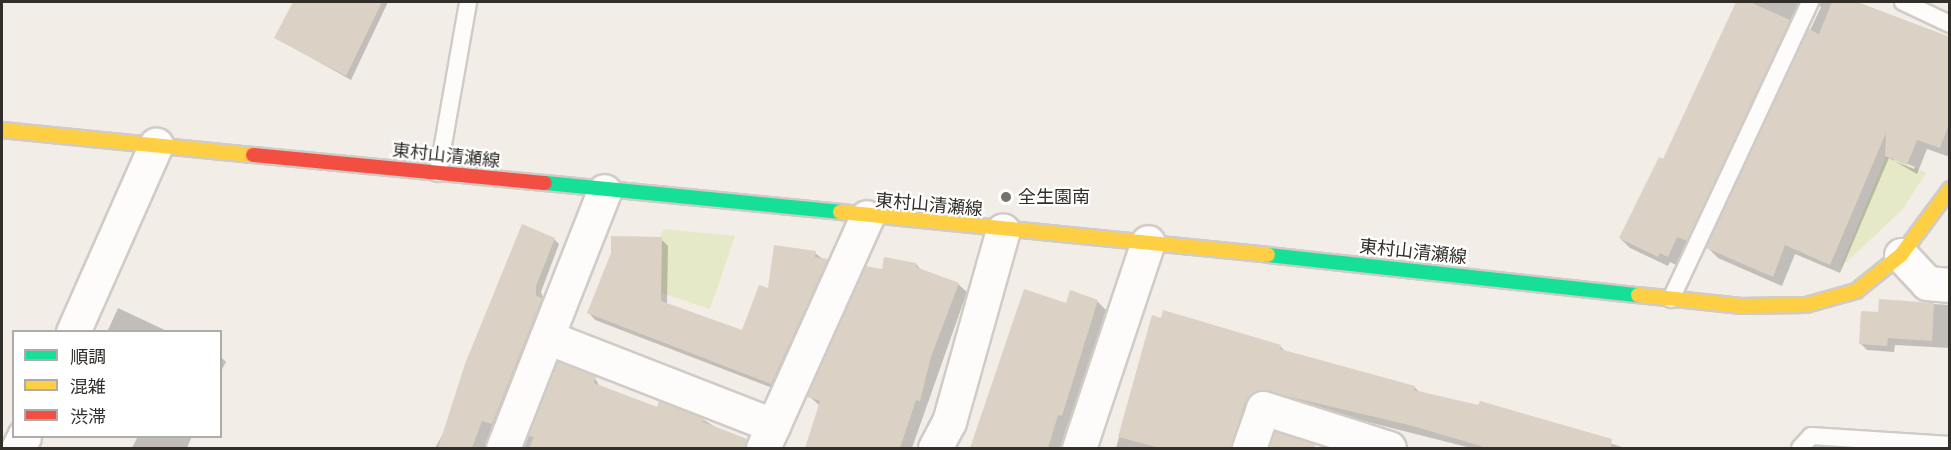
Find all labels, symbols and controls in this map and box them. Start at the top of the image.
street label: 東村山清瀬線 [391,140,501,172]
place label: 全生園南 [1018,186,1090,208]
street label: 東村山清瀬線 [874,190,984,220]
marker: 全生園南 [999,190,1013,204]
street label: 東村山清瀬線 [1358,236,1468,268]
legend [12,330,222,438]
text: 順調 [70,345,106,368]
text: 混雑 [70,375,106,398]
text: 渋滞 [70,405,106,428]

